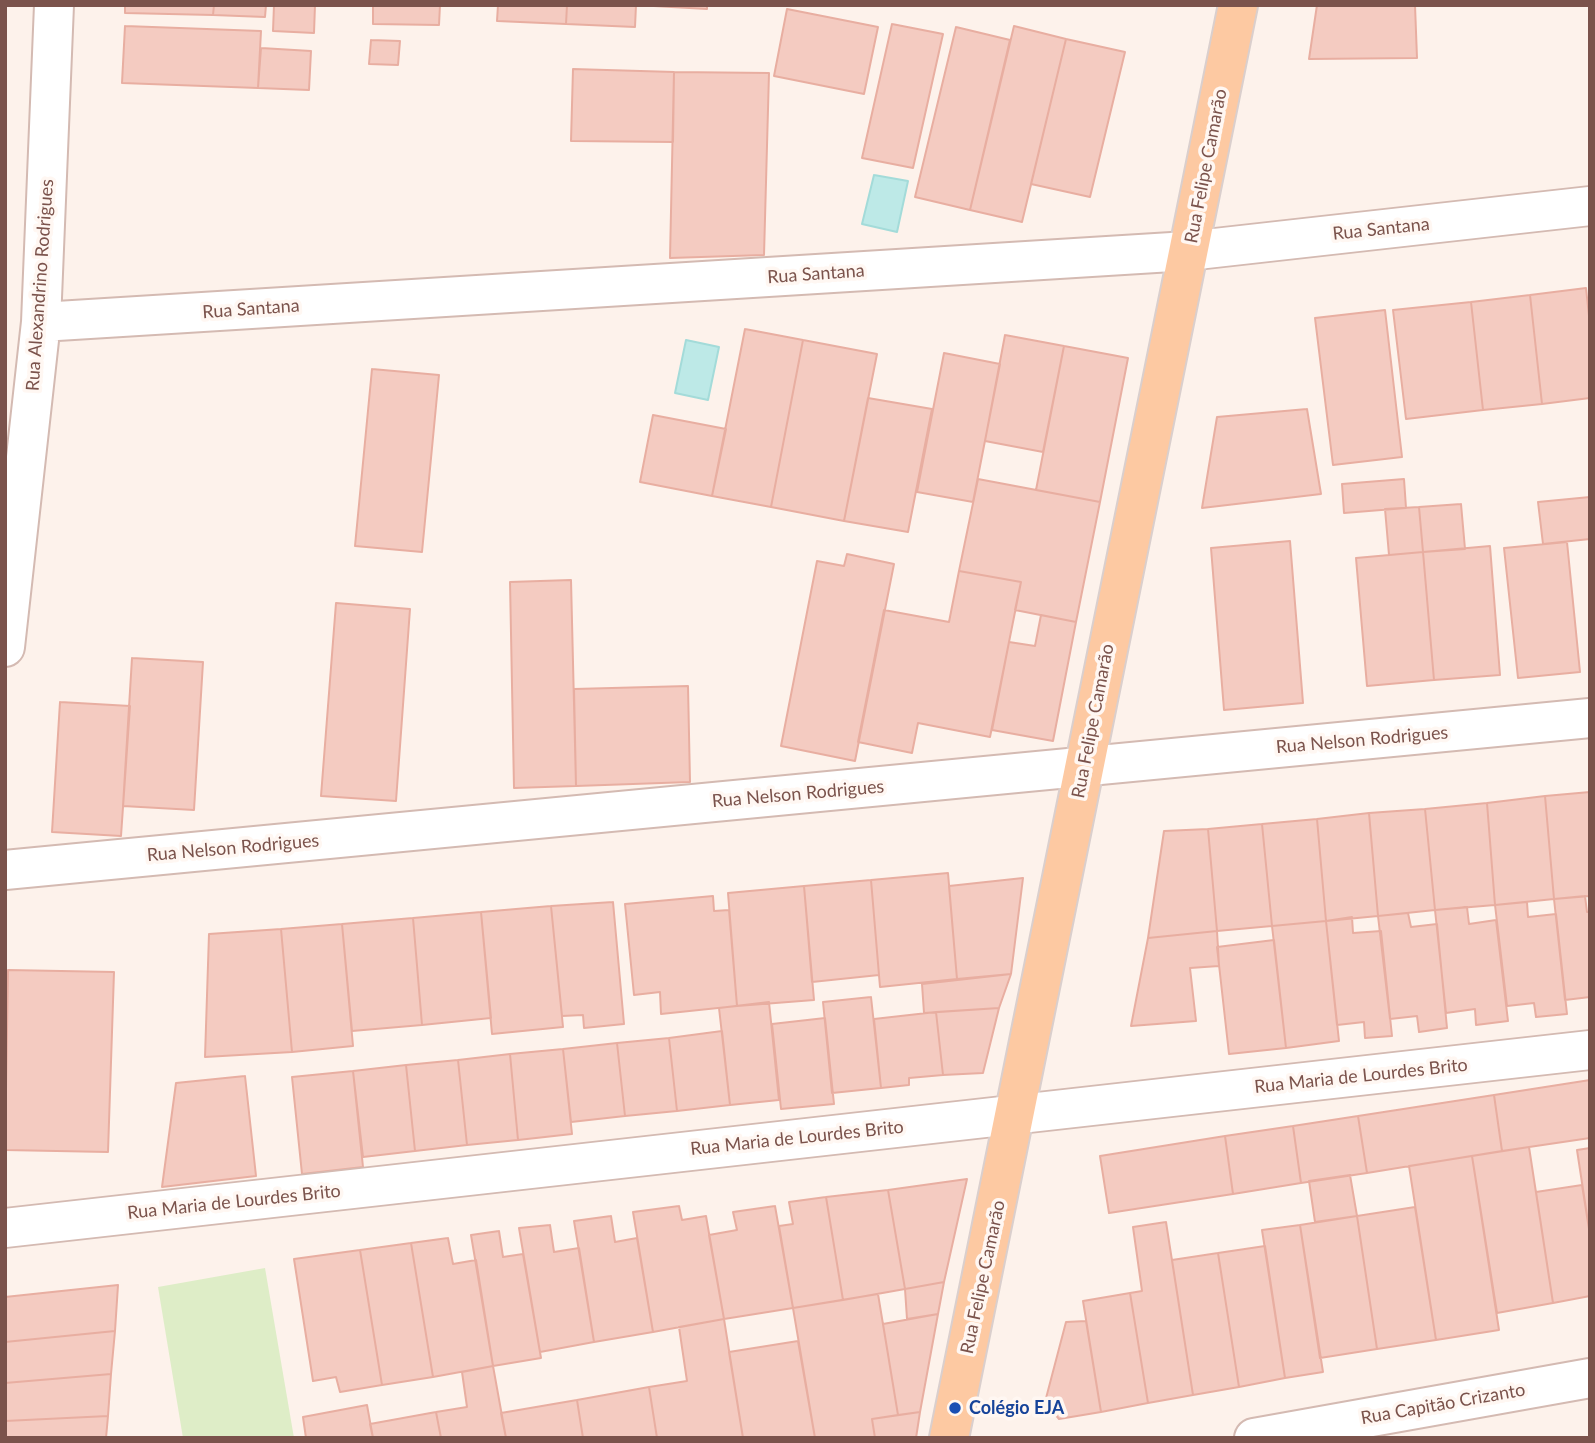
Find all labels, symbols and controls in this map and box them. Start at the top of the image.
street label: Rua Felipe Camarão [1180,87,1232,245]
street label: Rua Alexandrino Rodrigues [22,178,58,392]
street label: Rua Santana [1331,213,1431,245]
street label: Rua Santana [767,260,865,288]
street label: Rua Santana [202,295,300,323]
street label: Rua Felipe Camarão [1067,642,1119,800]
street label: Rua Nelson Rodrigues [1275,722,1449,758]
street label: Rua Nelson Rodrigues [711,776,885,812]
street label: Rua Nelson Rodrigues [146,830,320,866]
street label: Rua Maria de Lourdes Brito [1253,1054,1469,1098]
street label: Rua Maria de Lourdes Brito [689,1116,905,1160]
street label: Rua Maria de Lourdes Brito [126,1180,342,1224]
street label: Rua Felipe Camarão [956,1198,1010,1356]
street label: Rua Capitão Crizanto [1359,1379,1527,1429]
place label: Colégio EJA [969,1397,1064,1419]
marker: Colégio EJA [947,1400,963,1416]

